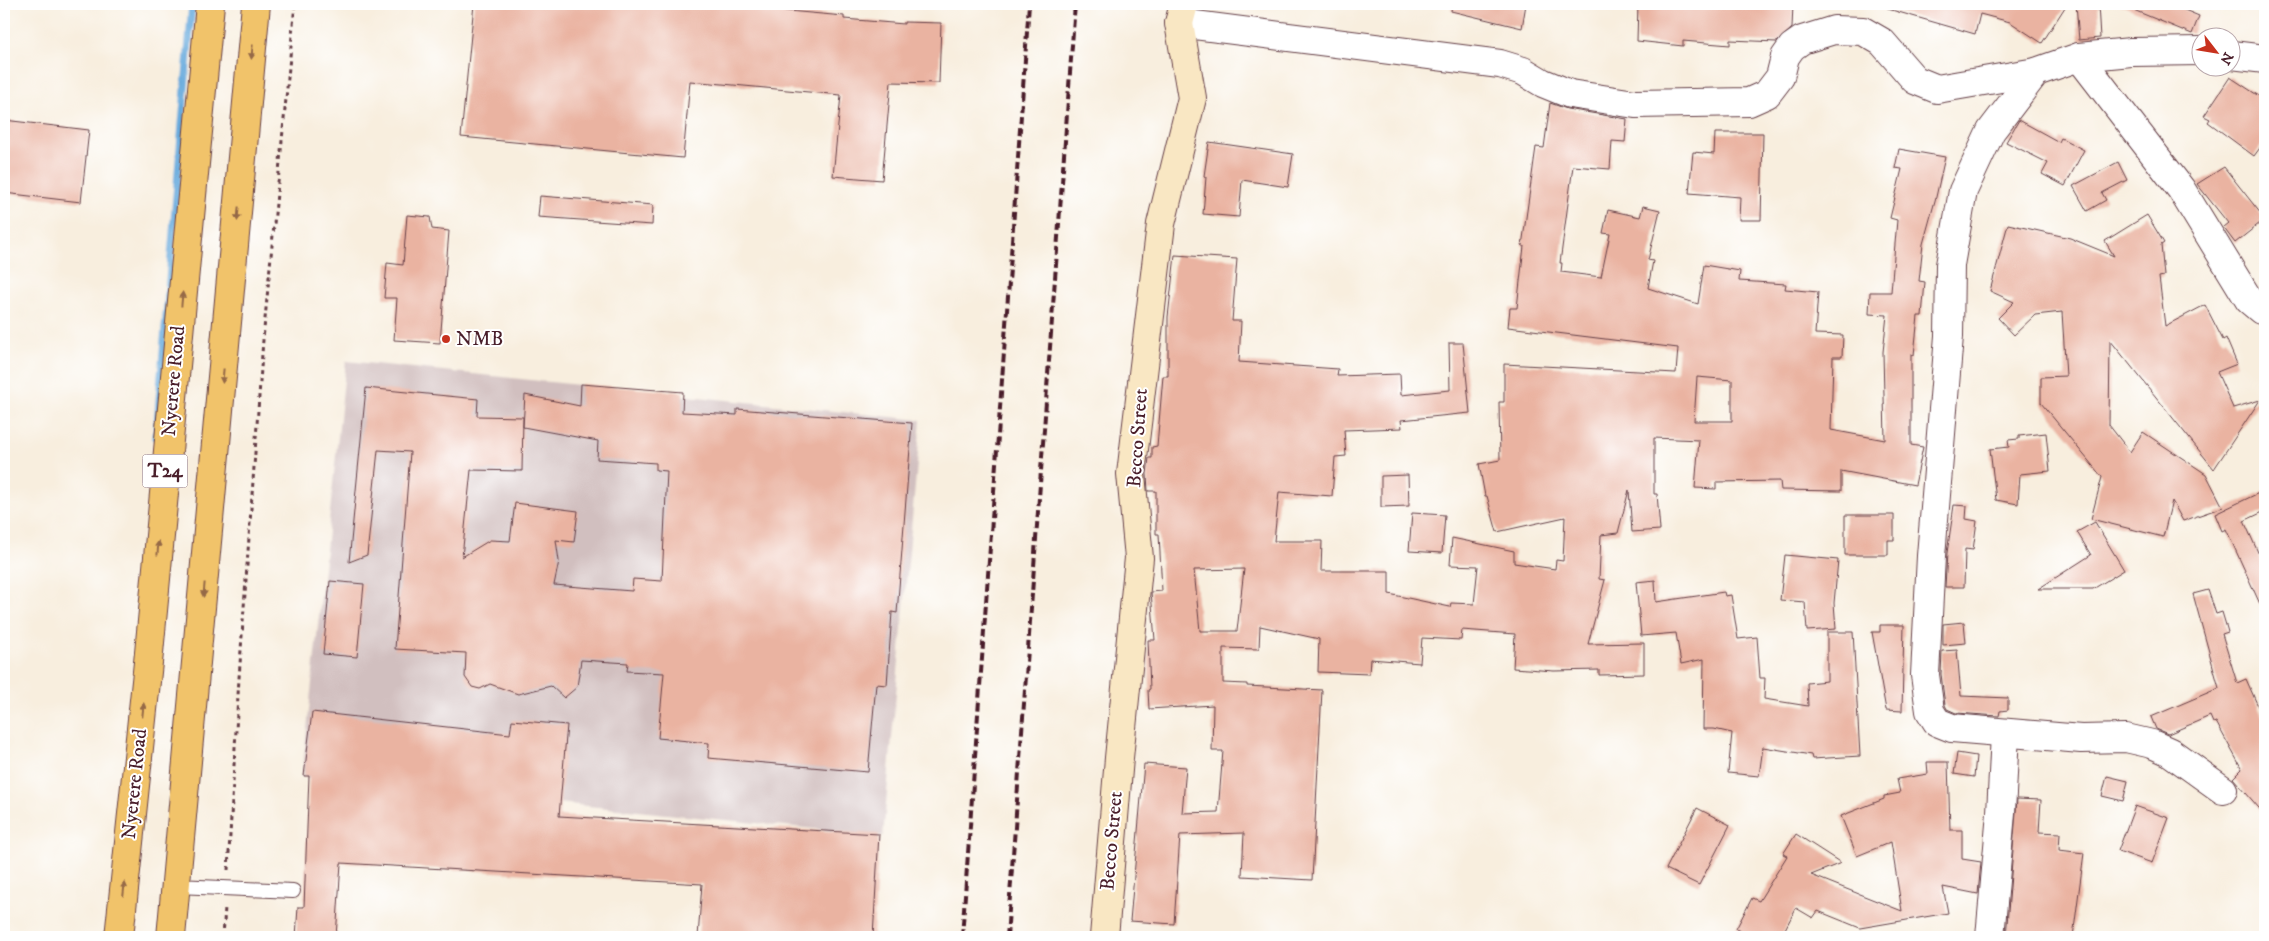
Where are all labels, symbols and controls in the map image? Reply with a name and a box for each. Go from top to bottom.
north arrow [2192,28,2242,78]
one-way arrow [248,45,256,61]
text: N [2215,49,2237,68]
one-way arrow [233,206,241,222]
one-way arrow [178,291,186,307]
street label: Nyerere Road [157,325,191,437]
place label: NMB [456,327,503,352]
marker: NMB [440,333,452,345]
one-way arrow [219,368,227,384]
street label: Becco Street [1122,388,1154,488]
road number: T24 [142,454,188,488]
one-way arrow [154,540,162,556]
one-way arrow [200,582,208,598]
one-way arrow [139,701,147,717]
street label: Nyerere Road [117,728,153,840]
street label: Becco Street [1095,790,1129,892]
one-way arrow [120,880,128,896]

